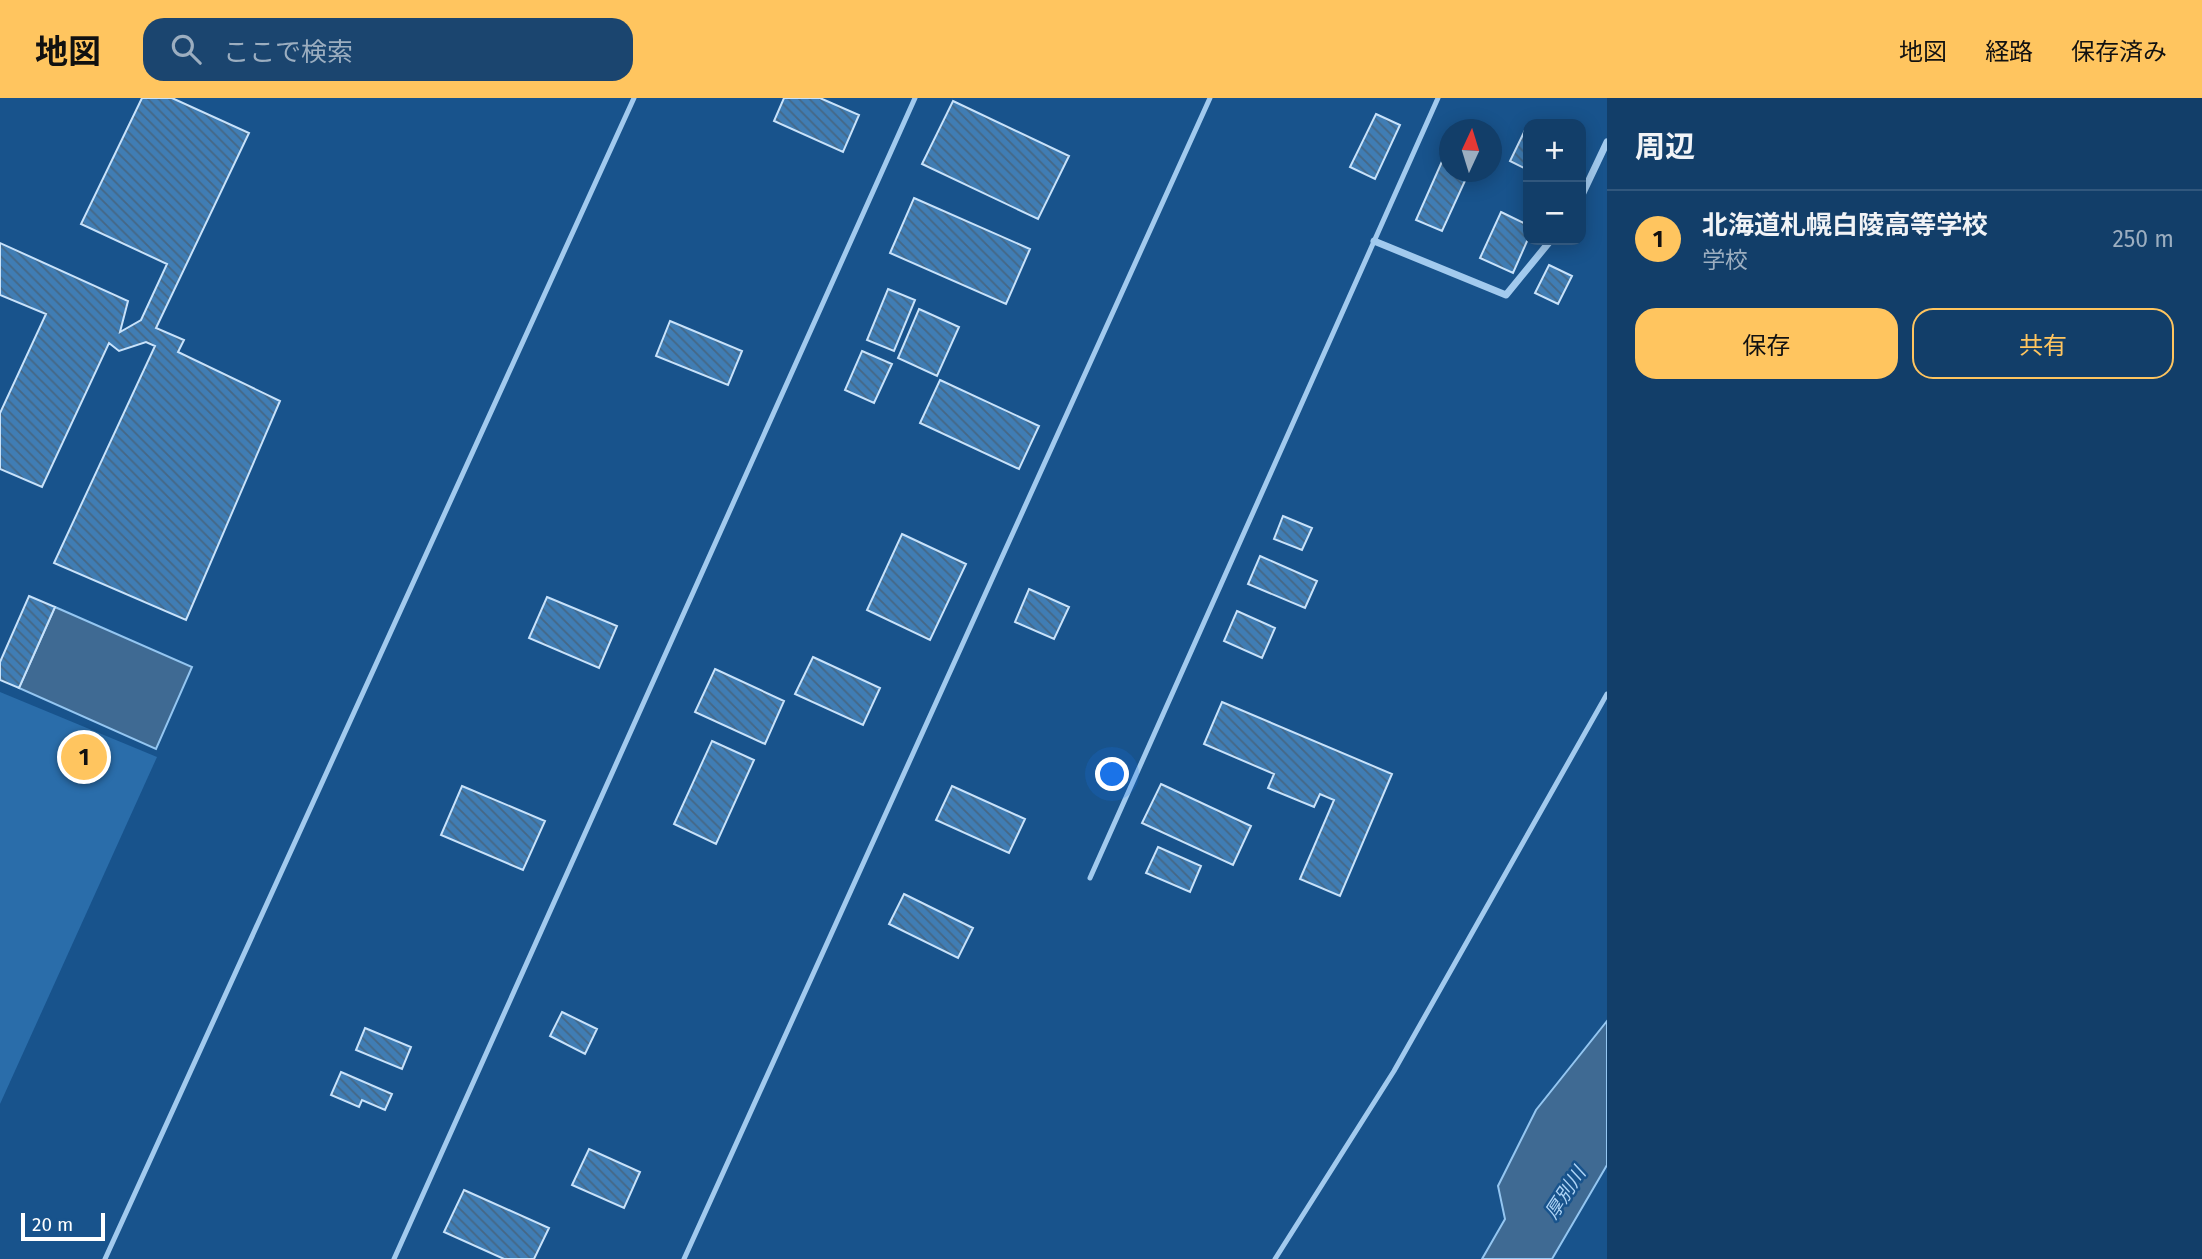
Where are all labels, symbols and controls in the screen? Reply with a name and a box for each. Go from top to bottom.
search box [143,18,633,81]
icon: search [167,30,205,68]
text: 地図 [35,32,101,72]
text: ここで検索 [223,37,353,68]
text: 地図 [1899,38,1947,66]
text: 経路 [1985,38,2033,66]
text: 保存済み [2071,38,2167,66]
north arrow [1439,119,1502,182]
map controls [1523,119,1586,245]
button: + [1523,119,1586,182]
text: 周辺 [1635,129,1695,165]
button: − [1523,182,1586,245]
text: 北海道札幌白陵高等学校 [1702,210,1988,241]
text: 1 [1653,225,1663,253]
text: 250 m [2112,225,2174,253]
text: 学校 [1702,246,1748,274]
button: 保存 [1635,308,1898,379]
button: 共有 [1912,308,2174,379]
pin: 1 [61,731,107,783]
your location [1095,757,1129,791]
water label: 厚別川 [1540,1161,1591,1223]
scale bar [21,1210,105,1242]
text: 20 m [32,1213,73,1236]

